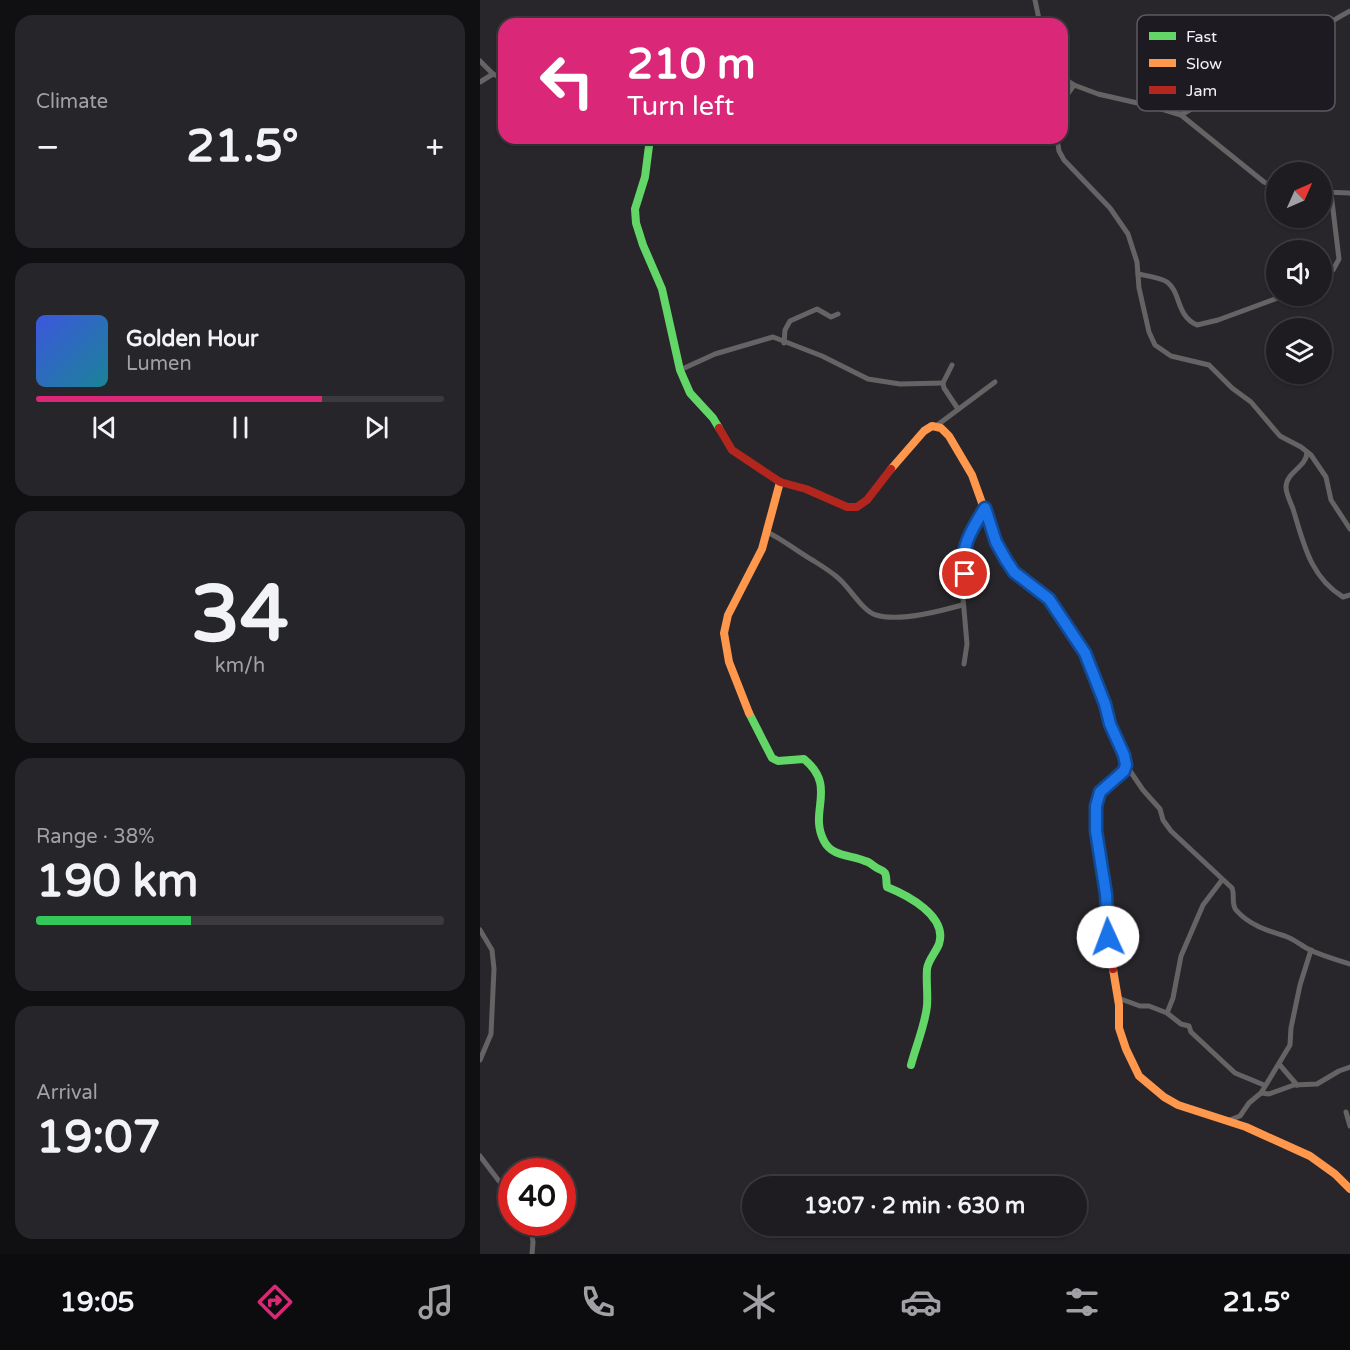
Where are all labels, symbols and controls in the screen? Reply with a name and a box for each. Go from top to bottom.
legend [1137,15,1335,111]
text: Fast [1186,27,1217,47]
text: 210 m [627,39,756,90]
icon: left [528,42,606,120]
text: Slow [1186,54,1222,74]
text: Jam [1186,81,1217,101]
text: Climate [36,90,108,114]
text: Turn left [627,90,734,123]
text: 21.5° [186,120,299,174]
text: − [36,128,60,167]
text: + [425,128,444,167]
north arrow [1266,162,1332,228]
map controls [1266,162,1332,384]
button: sound [1266,240,1332,306]
button: layers [1266,318,1332,384]
text: Golden Hour [126,326,258,352]
text: Lumen [126,352,192,376]
icon: previous [88,411,121,444]
icon: pause [224,411,257,444]
icon: next [360,411,393,444]
pin [939,548,990,599]
icon: arrive [948,557,981,590]
text: 34 [191,568,289,662]
text: km/h [215,654,265,678]
text: Range · 38% [36,825,155,849]
text: 190 km [36,855,198,909]
position arrow [1076,905,1140,969]
text: Arrival [36,1081,98,1105]
text: 19:07 [36,1111,161,1165]
speed limit sign: 40 [498,1158,576,1236]
text: 19:07 · 2 min · 630 m [804,1193,1025,1219]
icon: directions [254,1281,296,1323]
icon: music [415,1281,457,1323]
icon: phone [577,1281,619,1323]
icon: climate [738,1281,780,1323]
icon: car [900,1281,942,1323]
icon: filters [1061,1281,1103,1323]
text: 19:05 [60,1286,135,1319]
text: 21.5° [1223,1286,1290,1319]

